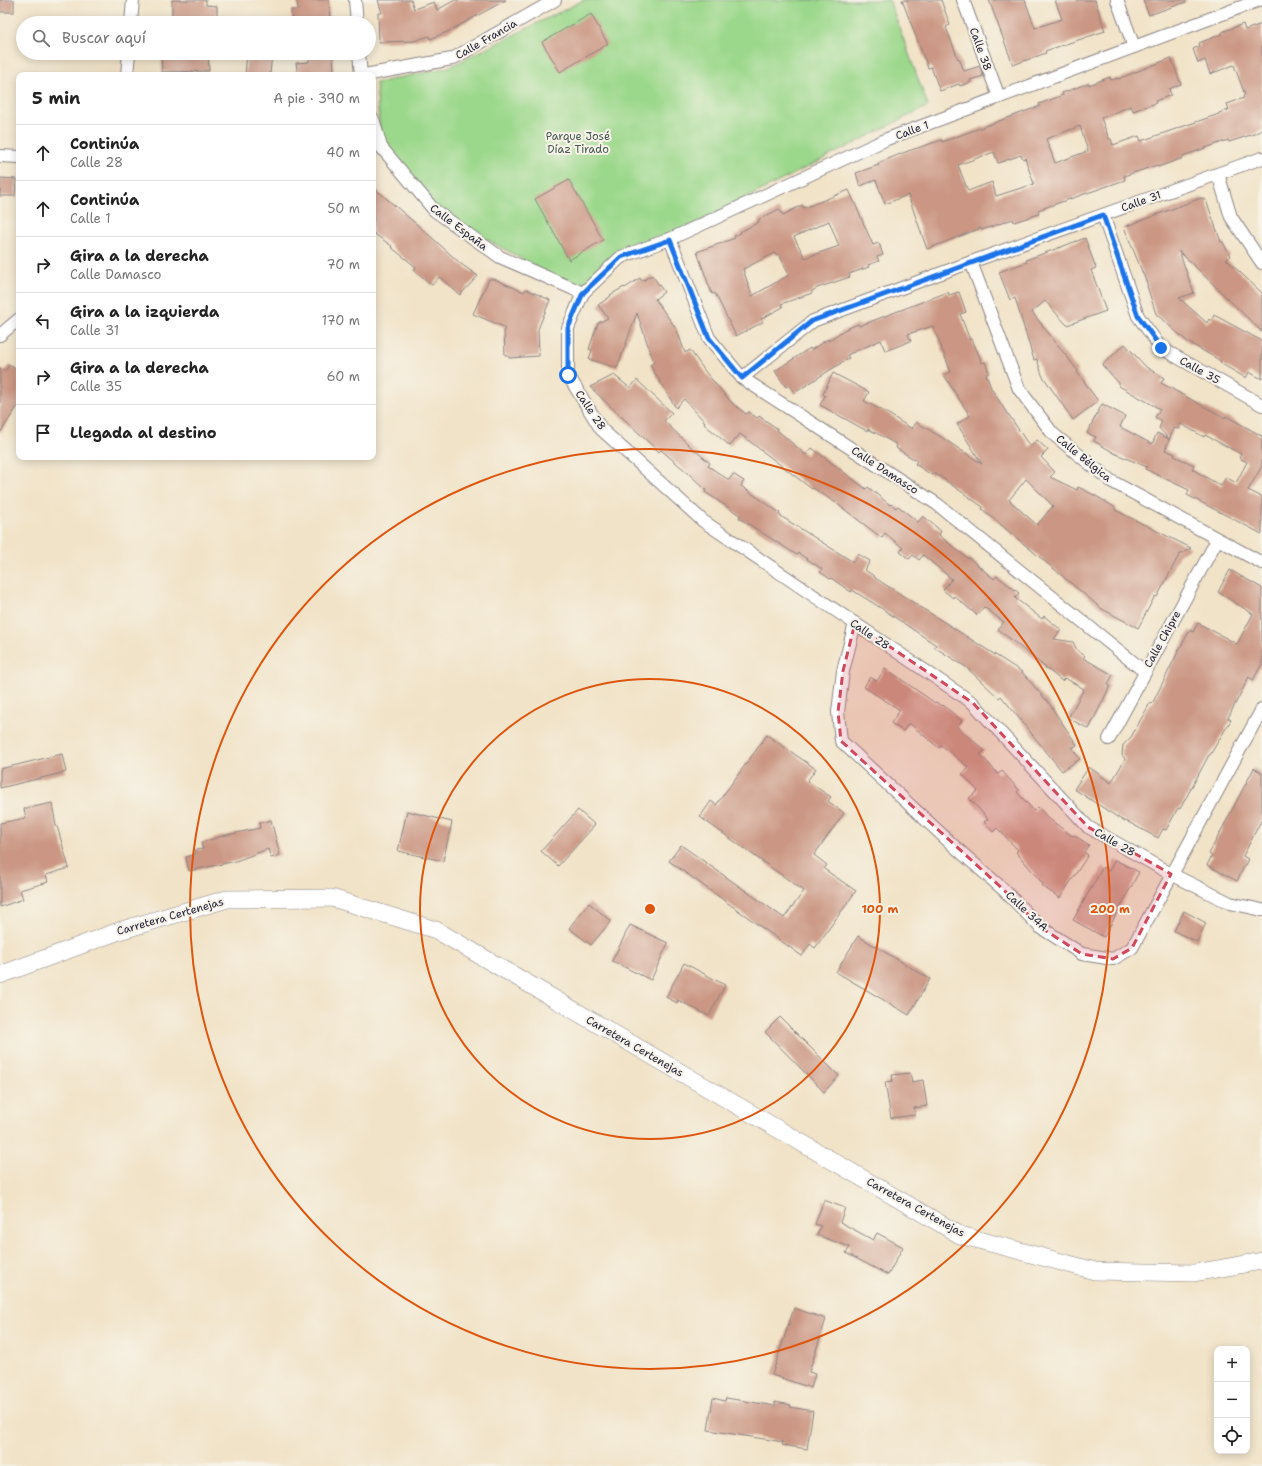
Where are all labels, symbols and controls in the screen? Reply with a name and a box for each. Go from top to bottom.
search box [16,16,376,60]
street label: Calle Francia [453,16,520,63]
street label: Calle 38 [966,25,995,73]
icon: search [30,27,52,49]
text: Buscar aquí [62,28,146,48]
text: 5 min [32,87,80,109]
text: A pie · 390 m [274,90,360,107]
street label: Calle 1 [893,118,931,143]
park label: Parque José Díaz Tirado [546,129,610,157]
text: Continúa [70,134,139,154]
icon: ahead [32,142,54,164]
text: 40 m [326,144,360,161]
text: Calle 28 [70,154,123,171]
street label: Calle 31 [1119,187,1163,216]
text: Continúa [70,190,139,210]
icon: ahead [32,198,54,220]
text: 50 m [327,200,360,217]
street label: Calle España [427,201,491,254]
text: Calle 1 [70,210,111,227]
text: Gira a la derecha [70,246,209,266]
icon: right [32,254,54,276]
text: 70 m [326,256,360,273]
text: Calle Damasco [70,266,161,283]
text: Gira a la izquierda [70,302,219,322]
icon: left [32,310,54,332]
text: 170 m [322,312,360,329]
text: Calle 31 [70,322,119,339]
route end [1152,339,1170,357]
street label: Calle 35 [1177,353,1223,388]
text: Gira a la derecha [70,358,209,378]
icon: right [32,366,54,388]
route start [559,366,577,384]
text: 60 m [327,368,360,385]
text: Calle 35 [70,378,122,395]
street label: Calle 28 [572,387,609,433]
icon: arrive [32,422,54,444]
text: Llegada al destino [70,423,217,443]
street label: Calle Bélgica [1053,431,1115,485]
street label: Calle Damasco [848,443,921,498]
street label: Calle Chipre [1141,608,1184,670]
street label: Calle 28 [847,616,893,653]
street label: Calle 28 [1092,825,1138,860]
street label: Calle 34A [1002,888,1051,935]
street label: Carretera Certenejas [115,894,225,939]
text: 100 m [862,901,899,917]
text: 200 m [1090,901,1130,917]
centre of rings [643,902,657,916]
street label: Carretera Certenejas [583,1012,686,1081]
street label: Carretera Certenejas [864,1174,968,1241]
map controls [1214,1346,1250,1454]
button: + [1214,1346,1250,1382]
button: − [1214,1382,1250,1418]
button: locate [1214,1418,1250,1454]

